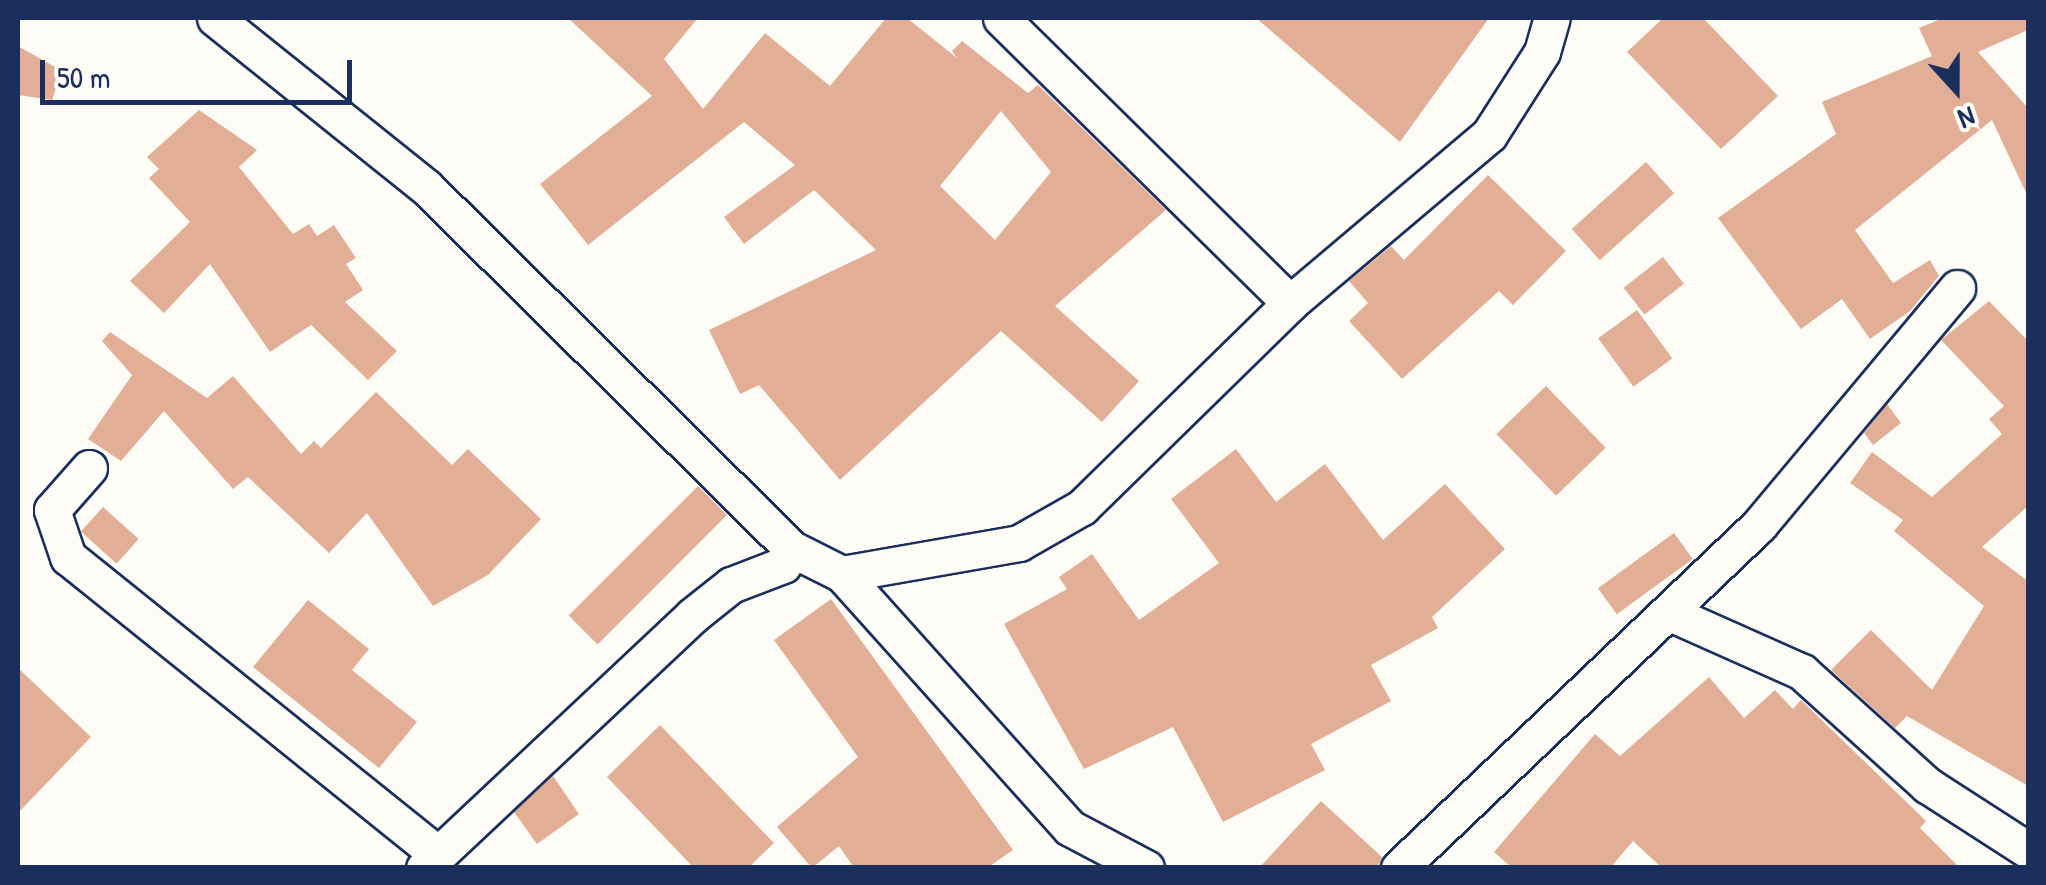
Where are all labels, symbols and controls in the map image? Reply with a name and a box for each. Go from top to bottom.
scale bar [45,40,358,102]
north arrow [1906,40,2006,140]
text: 50 m [57,57,110,97]
text: N [1953,98,1981,138]

